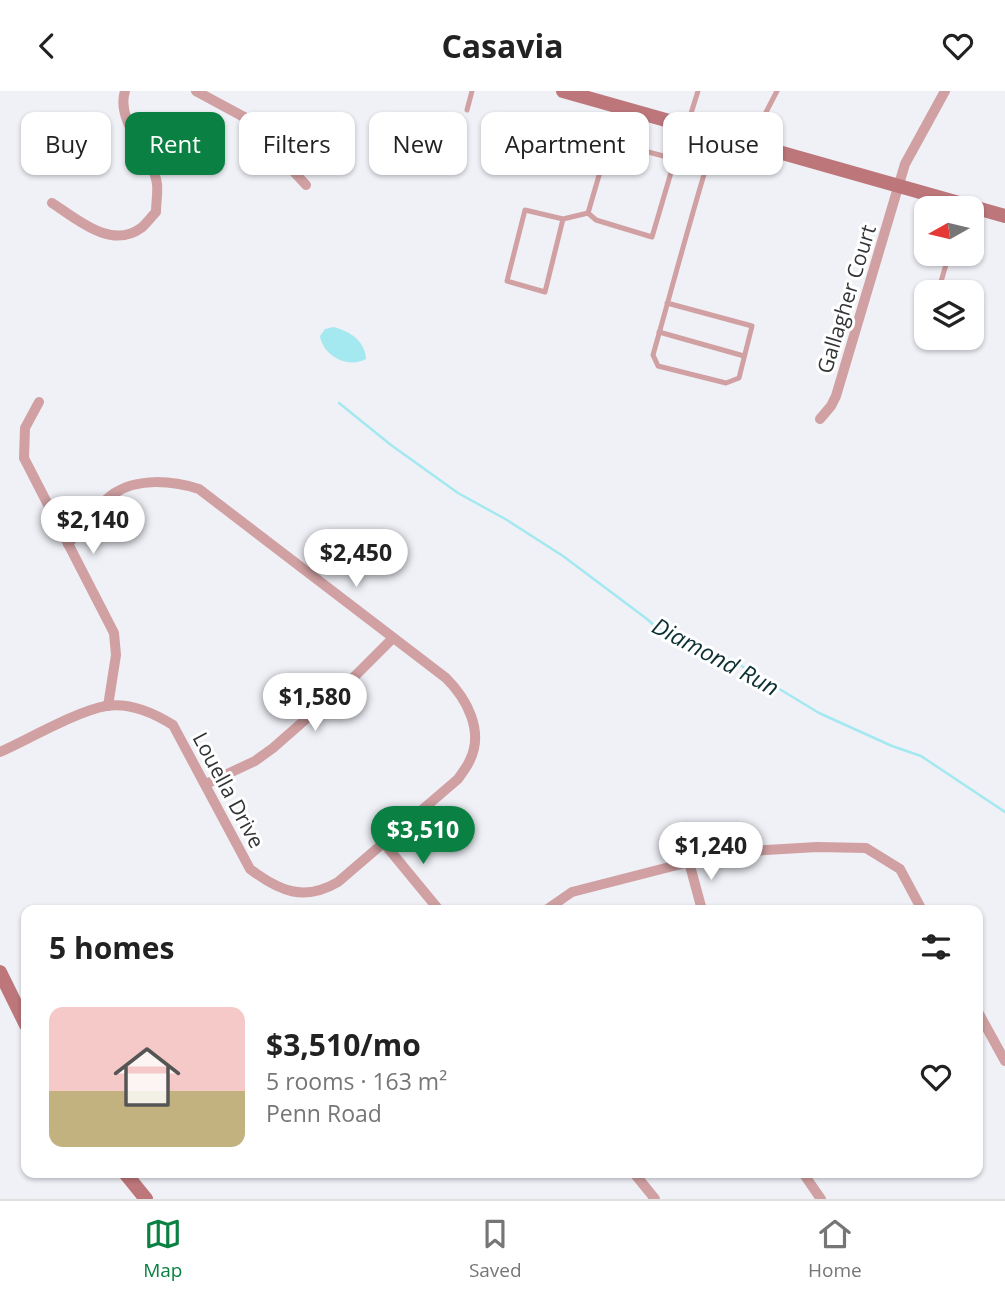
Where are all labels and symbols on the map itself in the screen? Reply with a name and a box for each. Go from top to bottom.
north arrow [914,196,984,266]
street label: Gallagher Court [810,221,882,377]
pin: $2,140 [36,497,150,556]
pin: $2,450 [299,529,413,589]
water label: Diamond Run [647,609,785,703]
pin: $1,580 [258,673,372,733]
street label: Louella Drive [187,727,271,853]
pin: $3,510 [366,807,480,866]
pin: $1,240 [654,823,768,882]

